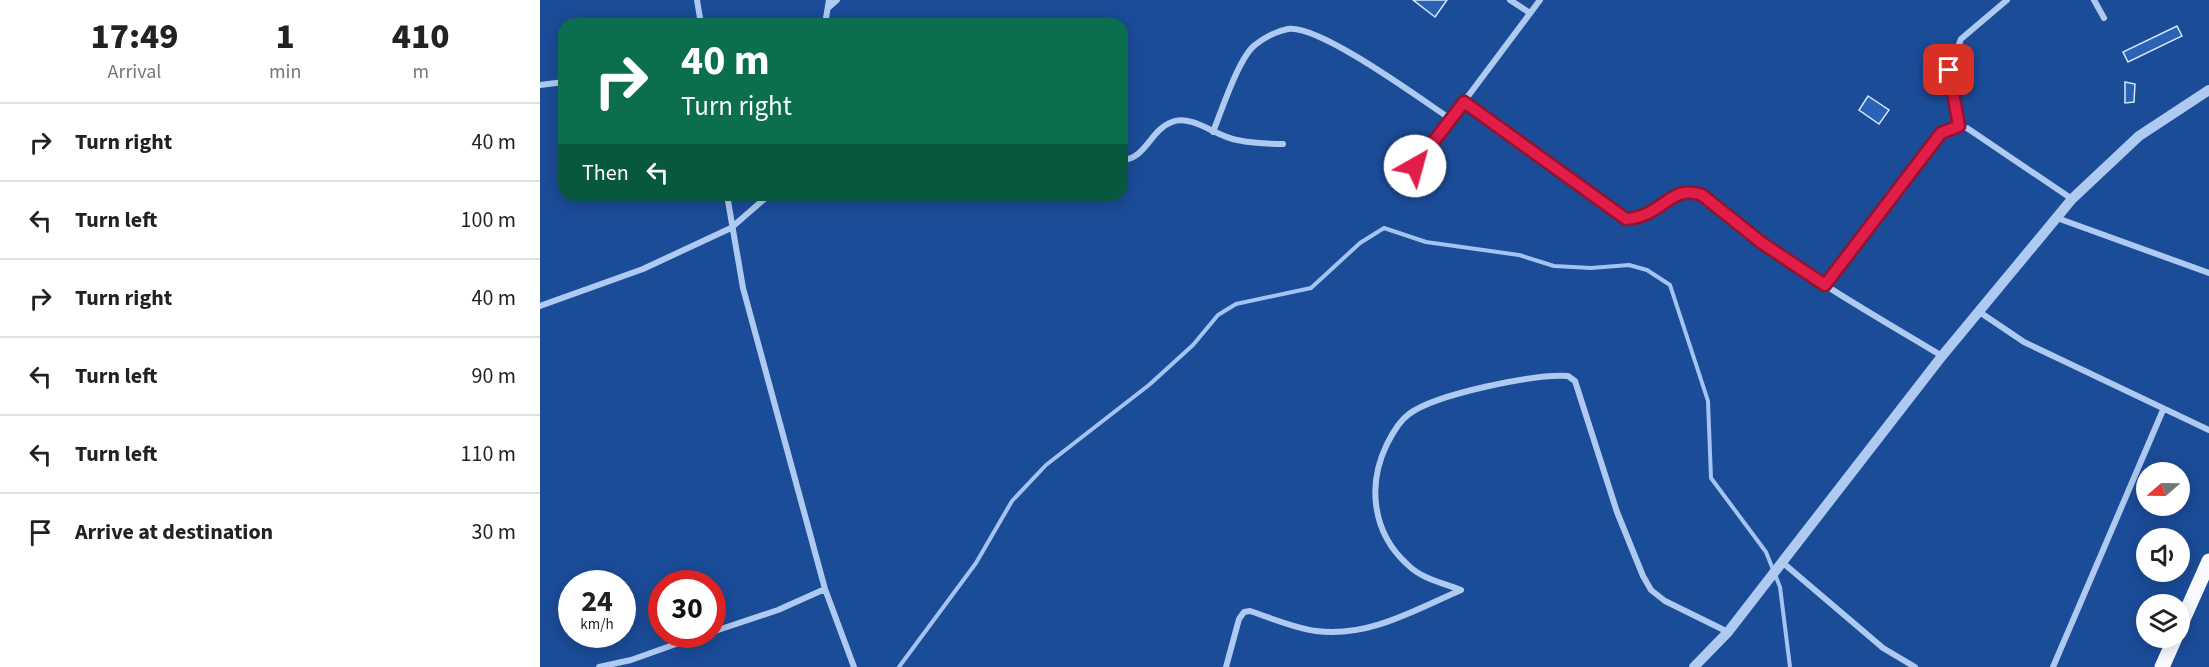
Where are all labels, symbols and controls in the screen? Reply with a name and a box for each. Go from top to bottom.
text: 17:49 [90,11,179,62]
text: 1 [276,11,295,62]
text: 410 [392,11,450,62]
text: 40 m [681,31,770,91]
icon: right [582,42,660,120]
pin [1923,44,1974,95]
icon: arrive [1932,53,1965,86]
text: Arrival [108,58,161,86]
text: min [269,58,301,86]
text: m [412,58,429,86]
text: Turn right [681,87,792,126]
icon: right [24,126,57,159]
text: Turn right [75,126,172,158]
text: 40 m [471,126,516,158]
position arrow [1383,134,1447,198]
icon: left [641,156,674,189]
text: Then [582,157,629,189]
icon: left [24,204,57,237]
text: Turn left [75,204,157,236]
text: 100 m [461,204,516,236]
icon: right [24,282,57,315]
text: Turn right [75,282,172,314]
text: 40 m [471,282,516,314]
icon: left [24,360,57,393]
text: Turn left [75,360,157,392]
text: 90 m [471,360,516,392]
icon: left [24,438,57,471]
text: Turn left [75,438,157,470]
text: 110 m [461,438,516,470]
north arrow [2136,462,2190,516]
map controls [2136,462,2190,648]
icon: arrive [24,516,57,549]
text: Arrive at destination [75,516,273,548]
text: 30 m [471,516,516,548]
button: sound [2136,528,2190,582]
speed limit sign: 30 [648,570,726,648]
text: 24 [581,580,613,623]
button: layers [2136,594,2190,648]
text: km/h [580,614,614,635]

